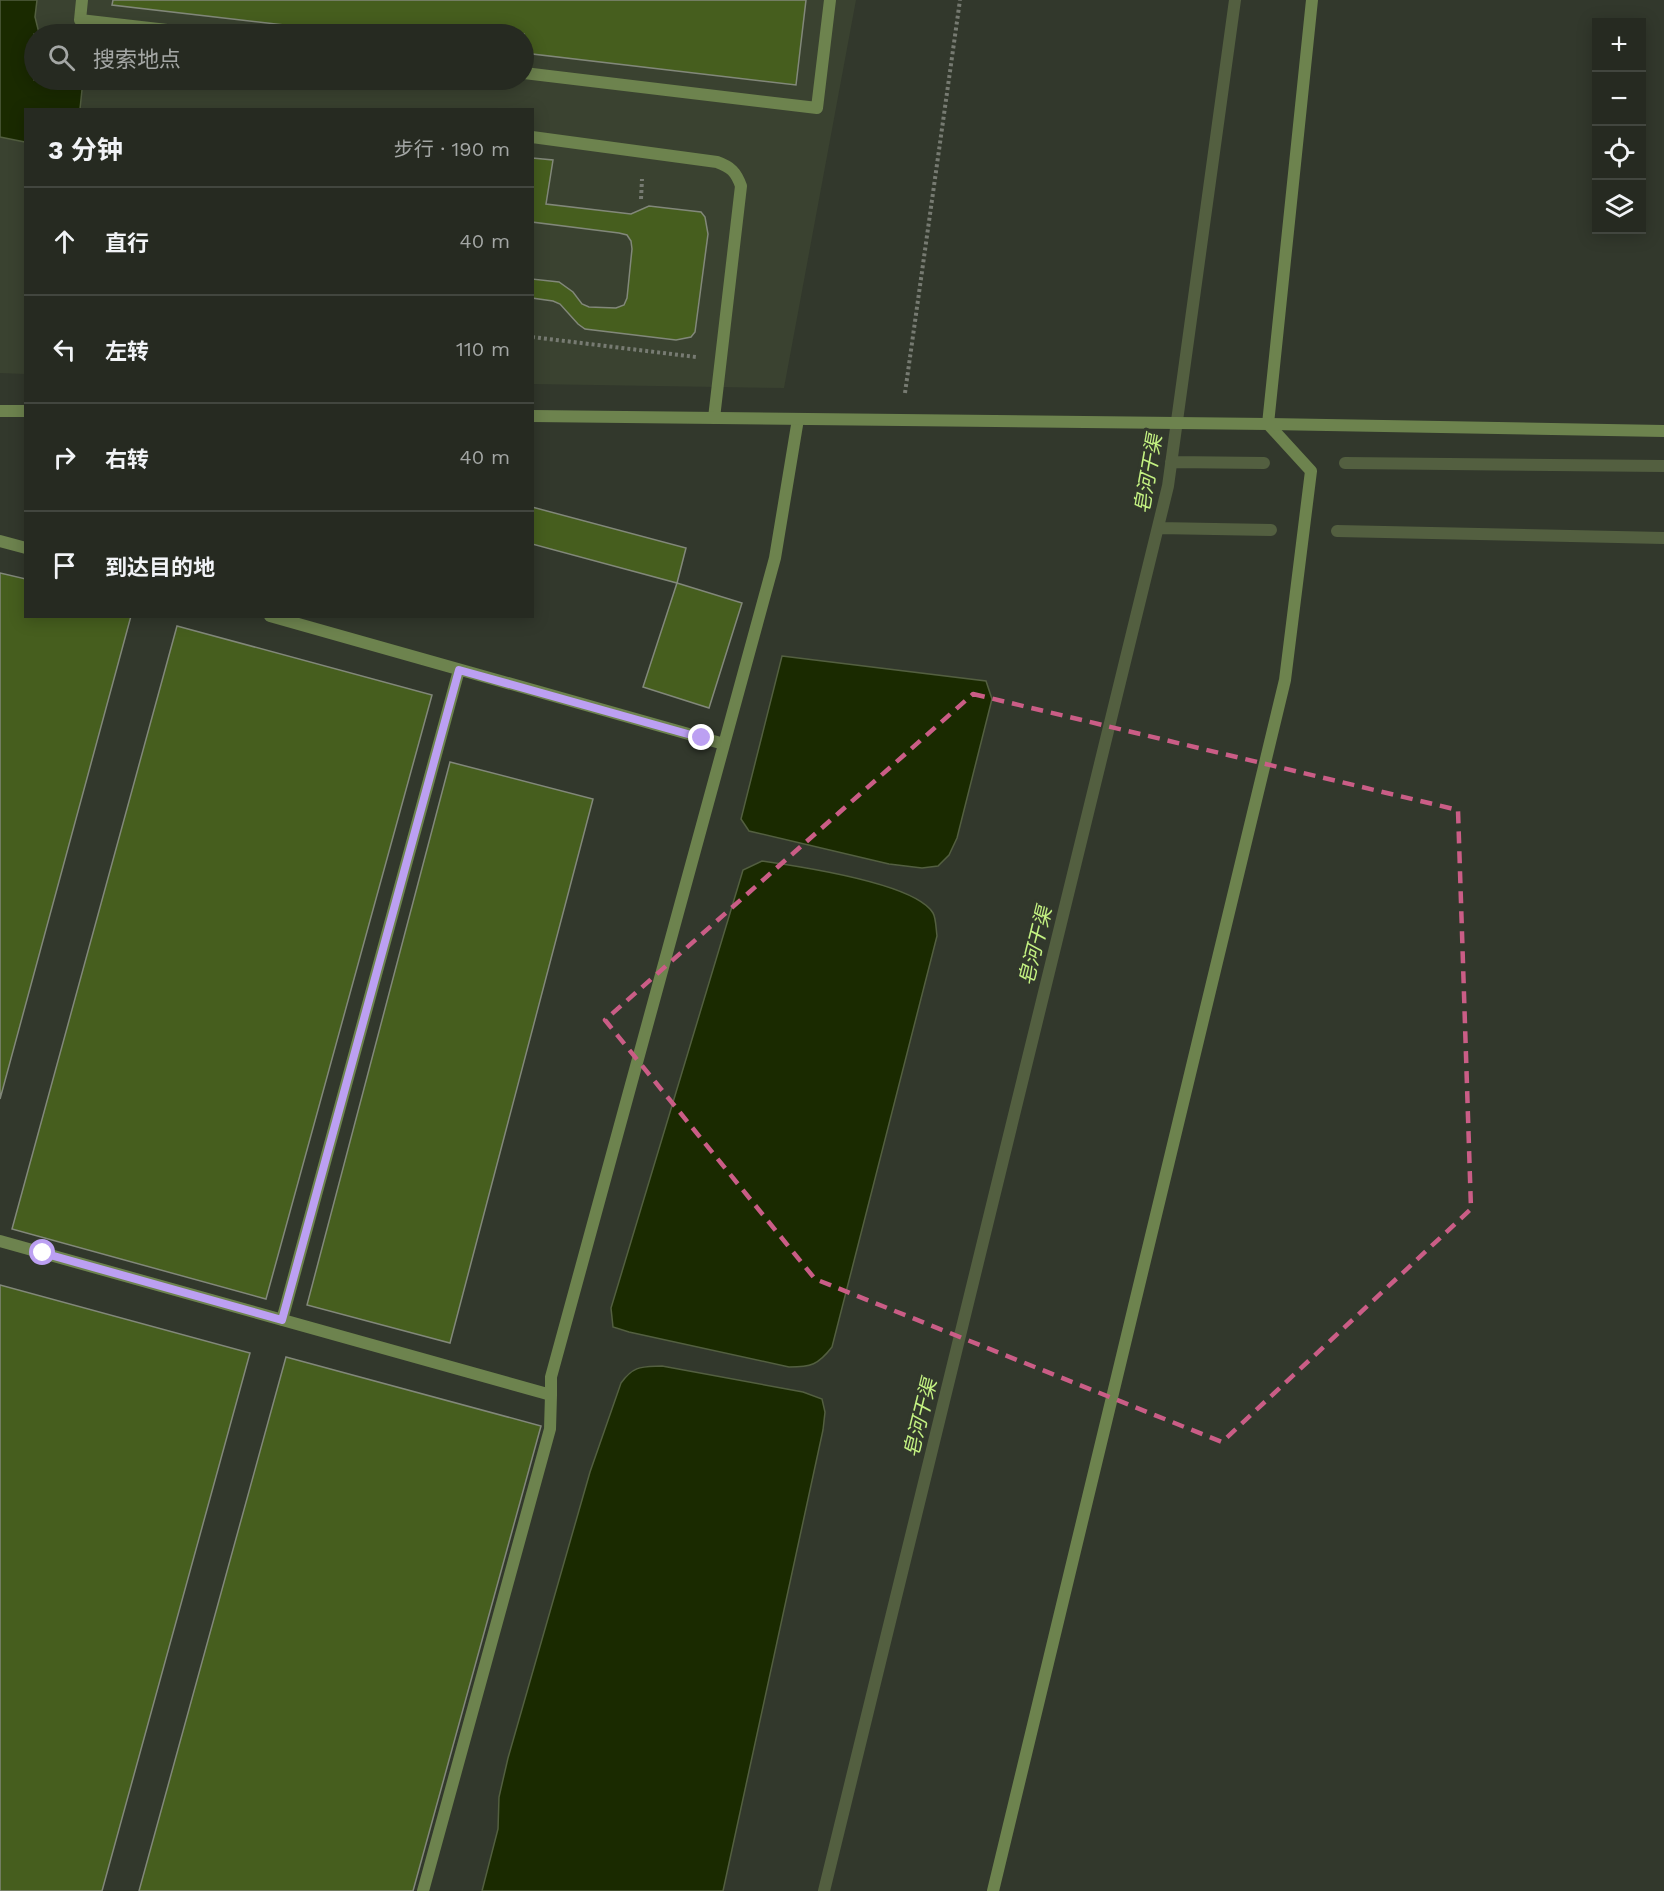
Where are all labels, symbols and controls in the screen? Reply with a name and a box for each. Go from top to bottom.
map controls [1592,18,1646,234]
button: + [1592,18,1646,72]
search box [24,24,534,90]
icon: search [45,41,78,74]
text: 搜索地点 [93,47,181,72]
button: − [1592,72,1646,126]
button: locate [1592,126,1646,180]
text: 3 分钟 [48,135,123,165]
text: 步行 · 190 m [394,137,510,161]
button: layers [1592,180,1646,234]
icon: ahead [48,225,81,258]
text: 40 m [459,229,510,253]
text: 直行 [105,231,149,256]
icon: left [48,333,81,366]
text: 110 m [456,337,510,361]
text: 左转 [105,339,149,364]
water label: 皂河干渠 [1129,430,1167,515]
icon: right [48,441,81,474]
text: 40 m [459,445,510,469]
text: 右转 [105,447,149,472]
icon: arrive [48,549,81,582]
text: 到达目的地 [105,555,215,580]
route end [688,724,714,750]
water label: 皂河干渠 [1014,901,1057,988]
route start [29,1239,55,1265]
water label: 皂河干渠 [899,1373,942,1460]

